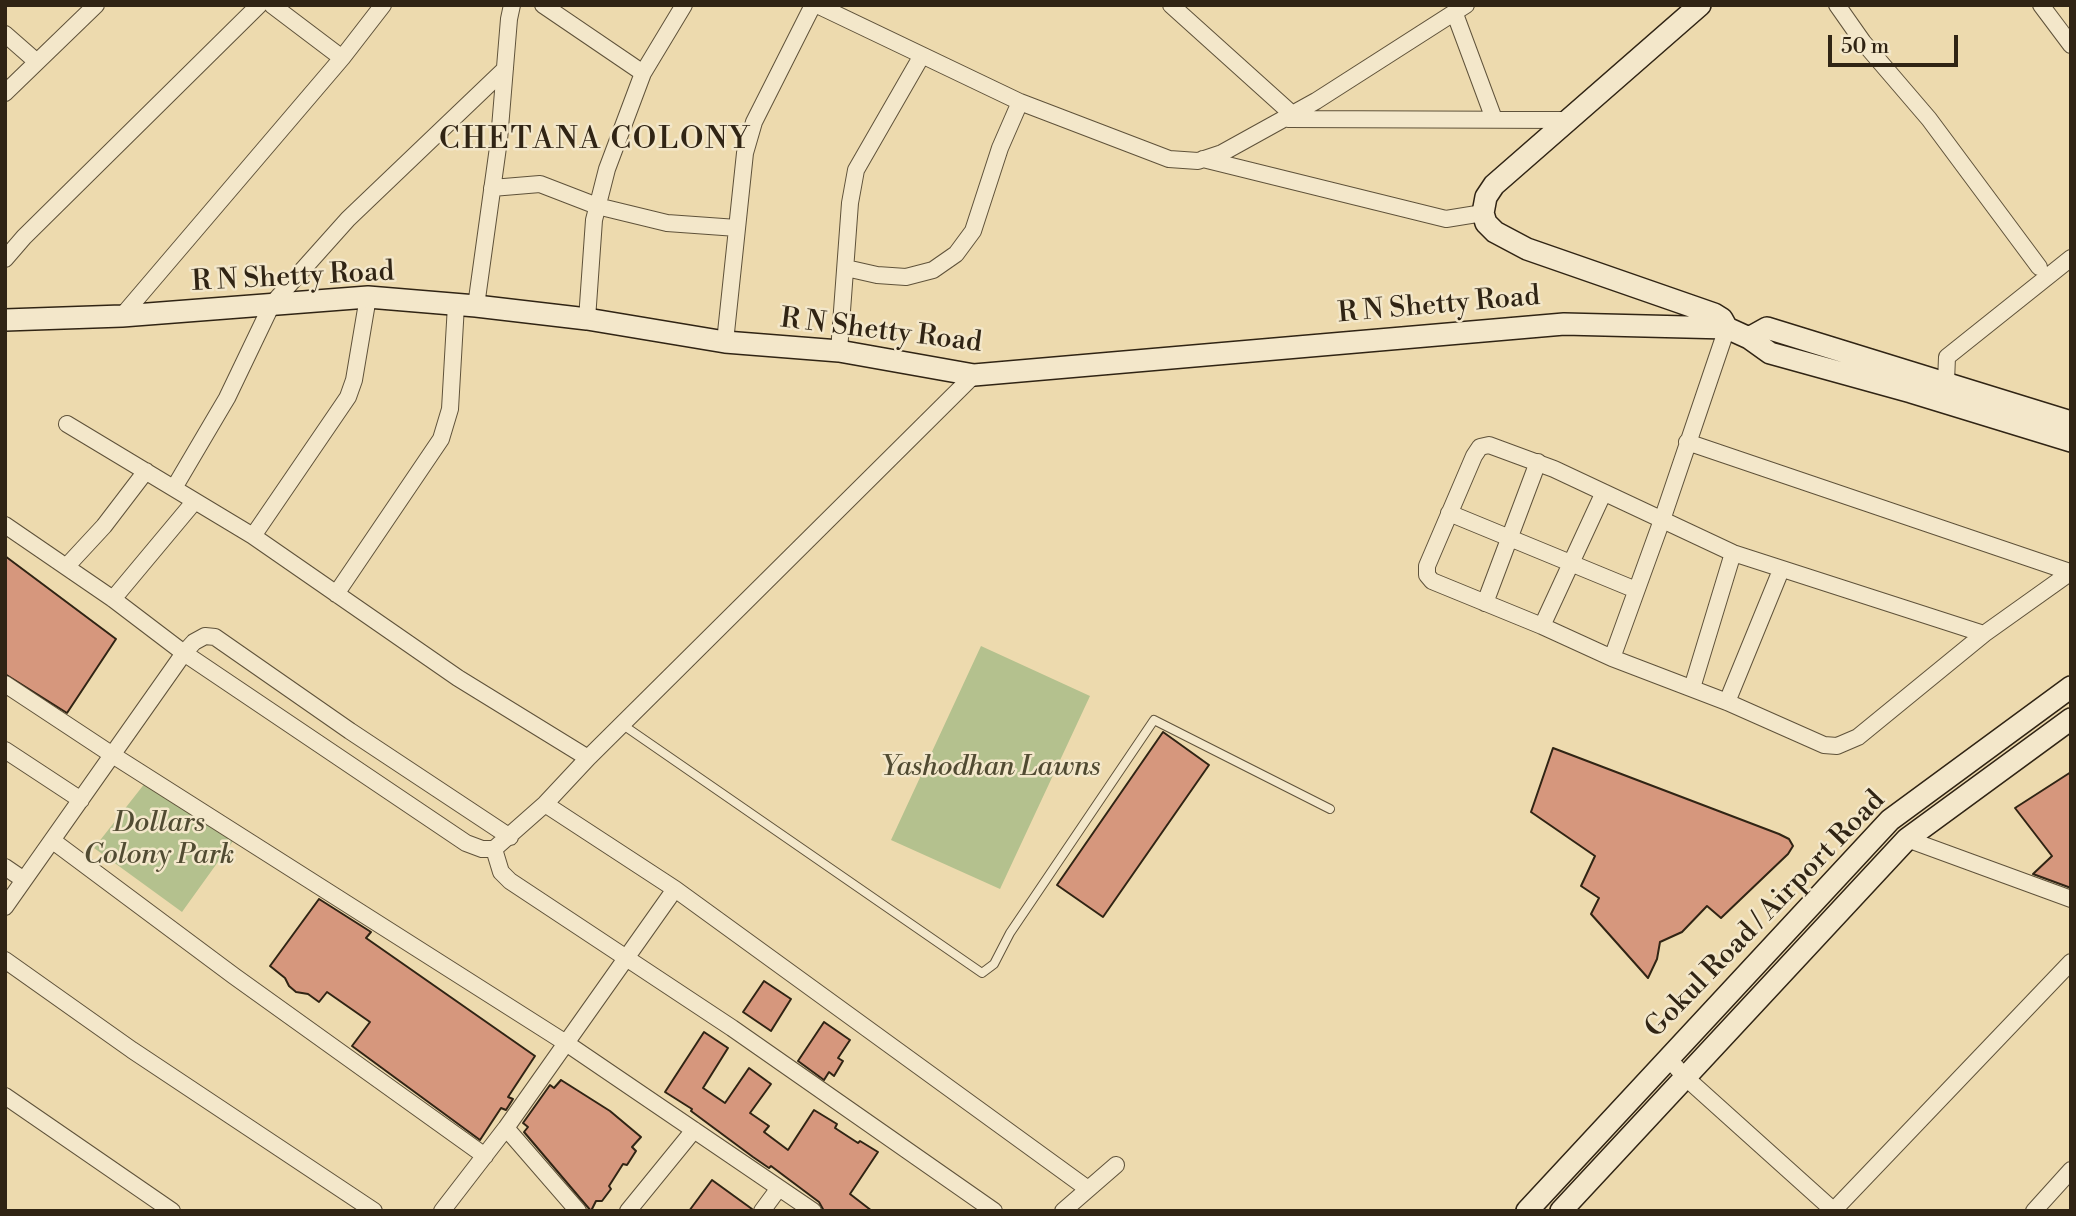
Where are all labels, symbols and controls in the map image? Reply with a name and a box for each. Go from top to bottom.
scale bar [1831,21,1960,65]
text: 50 m [1841,34,1889,60]
district label: CHETANA COLONY [441,123,749,159]
street label: R N Shetty Road [191,256,395,300]
street label: R N Shetty Road [1337,280,1541,332]
street label: R N Shetty Road [778,303,984,361]
park label: Yashodhan Lawns [882,751,1100,785]
street label: Gokul Road / Airport Road [1639,785,1893,1045]
park label: Dollars Colony Park [84,807,234,873]

